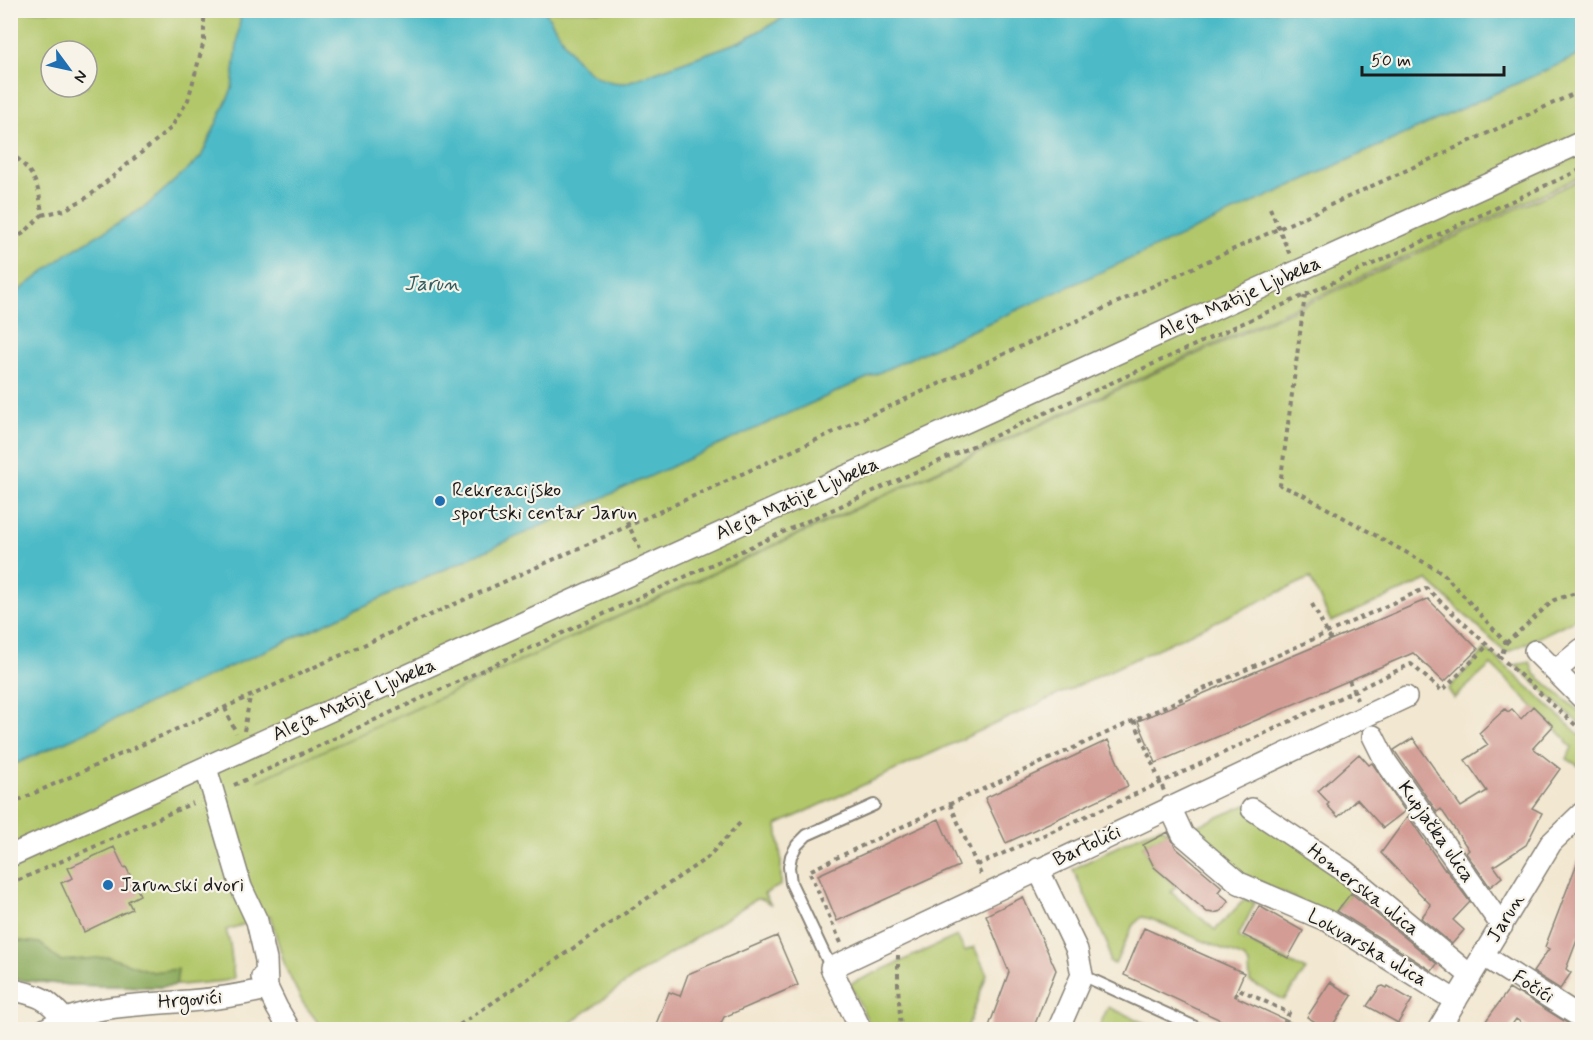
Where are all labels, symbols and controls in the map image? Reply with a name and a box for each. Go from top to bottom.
north arrow [39,39,99,99]
scale bar [1362,39,1504,77]
text: 50 m [1371,49,1411,73]
text: N [69,66,92,87]
street label: Aleja Matije Ljubeka [1153,250,1325,346]
water label: Jarun [404,270,460,298]
street label: Aleja Matije Ljubeka [711,451,883,547]
place label: Rekreacijsko sportski centar Jarun [452,477,637,527]
marker: Rekreacijsko sportski centar Jarun [433,494,447,508]
street label: Aleja Matije Ljubeka [268,652,440,748]
street label: Kupjačka ulica [1391,776,1481,888]
street label: Bartolići [1049,819,1125,873]
street label: Homerska ulica [1301,838,1425,942]
place label: Jarunski dvori [120,872,244,899]
marker: Jarunski dvori [101,878,115,892]
street label: Jarun [1481,888,1531,948]
street label: Lokvarska ulica [1302,903,1432,993]
street label: Fočići [1507,964,1559,1010]
street label: Hrgovići [157,984,223,1017]

